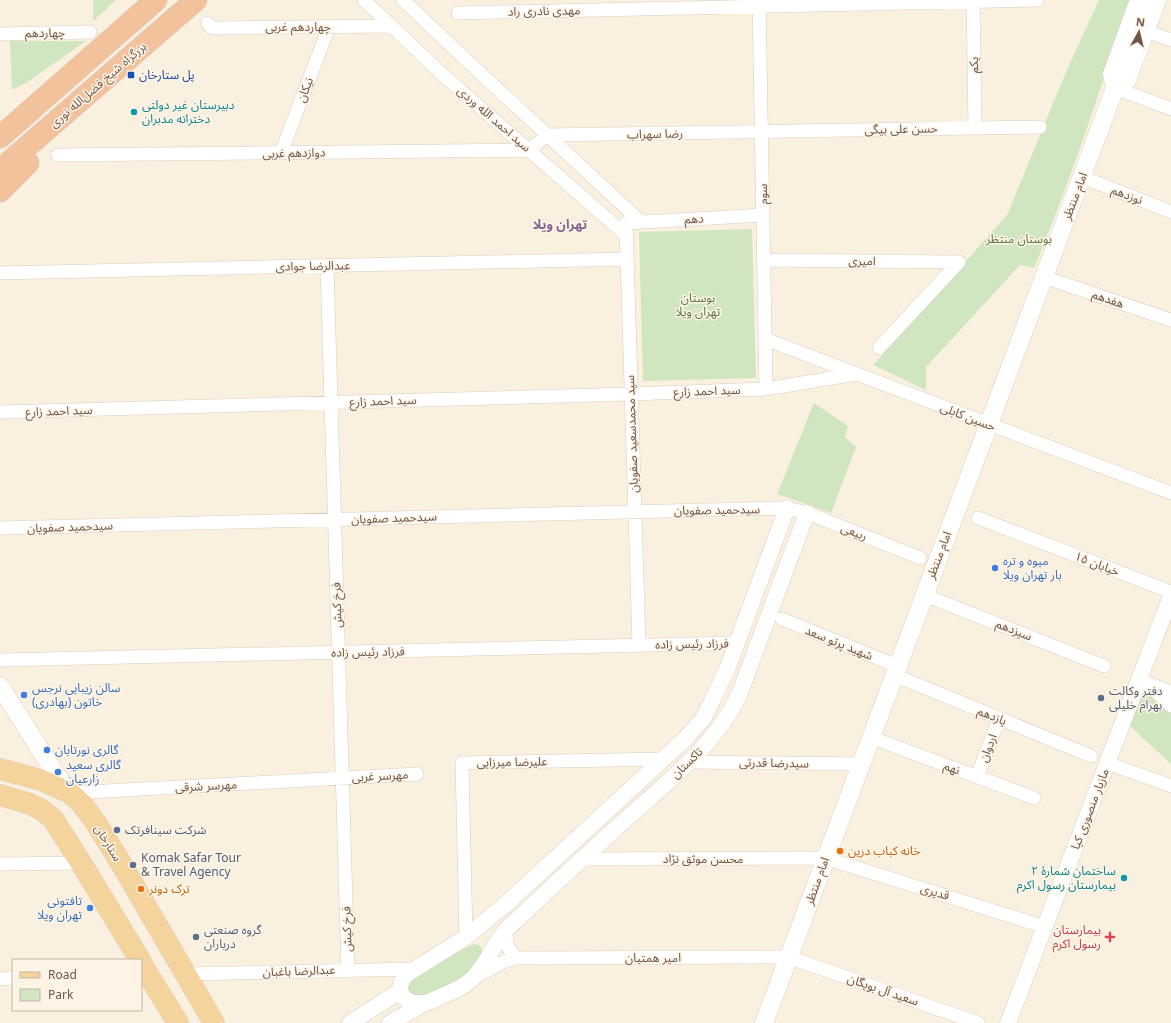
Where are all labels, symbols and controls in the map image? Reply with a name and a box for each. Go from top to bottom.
street label: مهدی نادری راد [507,1,581,20]
north arrow [1119,12,1159,52]
text: N [1135,14,1146,30]
street label: چهاردهم غربی [265,18,331,36]
street label: چهاردهم [25,24,65,42]
street label: بزرگراه شیخ فضل‌الله نوری [46,38,150,132]
street label: یکم [965,57,983,73]
place label: پل ستارخان [139,66,195,83]
marker: پل ستارخان [126,70,136,80]
street label: نیکان [292,75,317,105]
street label: سید احمد الله وردی [454,82,535,155]
place label: دبیرستان غیر دولتی دخترانه مدبران [142,96,235,127]
marker: دبیرستان غیر دولتی دخترانه مدبران [129,107,139,117]
street label: حسن علی بیگی [864,119,938,138]
street label: رضا سهراب [627,125,683,142]
street label: دوازدهم غربی [262,143,326,163]
street label: امام منتظر [1057,169,1092,223]
street label: نوزدهم [1109,181,1145,209]
street label: سوم [754,183,772,205]
street label: دهم [684,209,704,228]
district label: تهران ویلا [533,215,587,233]
park label: بوستان منتظر [985,230,1052,247]
street label: امیری [848,252,876,269]
street label: عبدالرضا جوادی [275,256,351,275]
street label: هفدهم [1090,285,1127,313]
park label: بوستان تهران ویلا [676,289,721,320]
street label: سید محمدسعید صفویان [621,375,642,493]
street label: سید احمد زارع [673,381,741,401]
street label: سید احمد زارع [349,391,417,411]
street label: حسین کابلی [938,398,998,435]
street label: سید احمد زارع [25,401,93,421]
street label: سیدحمید صفویان [674,500,760,519]
street label: سیدحمید صفویان [351,508,437,527]
street label: سیدحمید صفویان [27,517,113,536]
street label: ربیعی [839,519,870,544]
street label: امام منتظر [921,528,956,582]
street label: خیابان ۱۵ [1072,547,1122,580]
place label: میوه و تره بار تهران ویلا [1003,552,1062,583]
marker: میوه و تره بار تهران ویلا [990,563,1000,573]
street label: فرخ کیش [327,582,347,628]
street label: سیزدهم [993,615,1035,645]
street label: شهید پرتو سعد [803,621,876,664]
street label: فرزاد رئیس زاده [655,634,729,653]
street label: فرزاد رئیس زاده [331,642,405,661]
place label: سالن زیبایی نرجس خاتون (بهادری) [32,679,120,710]
place label: دفتر وکالت بهرام خلیلی [1109,682,1163,714]
marker: سالن زیبایی نرجس خاتون (بهادری) [19,690,29,700]
marker: دفتر وکالت بهرام خلیلی [1096,693,1106,703]
street label: یازدهم [974,702,1010,730]
street label: اردوان [974,731,1001,764]
place label: گالری نورتابان [55,741,120,758]
street label: تاکستان [667,743,707,782]
marker: گالری نورتابان [42,745,52,755]
street label: علیرضا میرزایی [476,752,548,771]
street label: سیدرضا قدرتی [739,753,809,772]
place label: گالری سعید زارعیان [66,756,122,787]
street label: نهم [941,757,963,779]
street label: مهرسر غربی [351,766,409,785]
street label: مازیار منصوری کیا [1066,766,1113,852]
marker: گالری سعید زارعیان [53,767,63,777]
street label: مهرسر شرقی [175,775,237,796]
street label: ستارخان [91,821,126,864]
place label: شرکت سینافرتک [125,821,206,838]
marker: شرکت سینافرتک [112,825,122,835]
place label: خانه کباب درین [848,842,920,859]
marker: خانه کباب درین [835,846,845,856]
place label: Komak Safar Tour & Travel Agency [141,849,241,880]
street label: محسن موثق نژاد [663,850,743,867]
street label: امام منتظر [800,854,834,908]
marker: Komak Safar Tour & Travel Agency [128,860,138,870]
place label: ساختمان شمارهٔ ۲ بیمارستان رسول اکرم [1017,862,1116,894]
marker: ساختمان شمارهٔ ۲ بیمارستان رسول اکرم [1119,873,1129,883]
street label: قدیری [919,879,952,904]
place label: ترک دونر [148,880,190,897]
marker: ترک دونر [136,884,146,894]
place label: تافتونی تهران ویلا [38,892,82,923]
marker: تافتونی تهران ویلا [85,903,95,913]
street label: فرخ کیش [337,906,357,952]
place label: گروه صنعتی درباران [204,921,263,952]
place label: بیمارستان رسول اکرم [1053,921,1101,953]
marker: بیمارستان رسول اکرم [1104,931,1116,943]
marker: گروه صنعتی درباران [191,932,201,942]
street label: امیر همتیان [625,949,681,966]
legend [12,959,142,1011]
street label: عبدالرضا باغبان [262,961,336,980]
text: Road [48,966,77,983]
street label: سعید آل بویگان [845,969,921,1010]
text: Park [48,986,74,1003]

